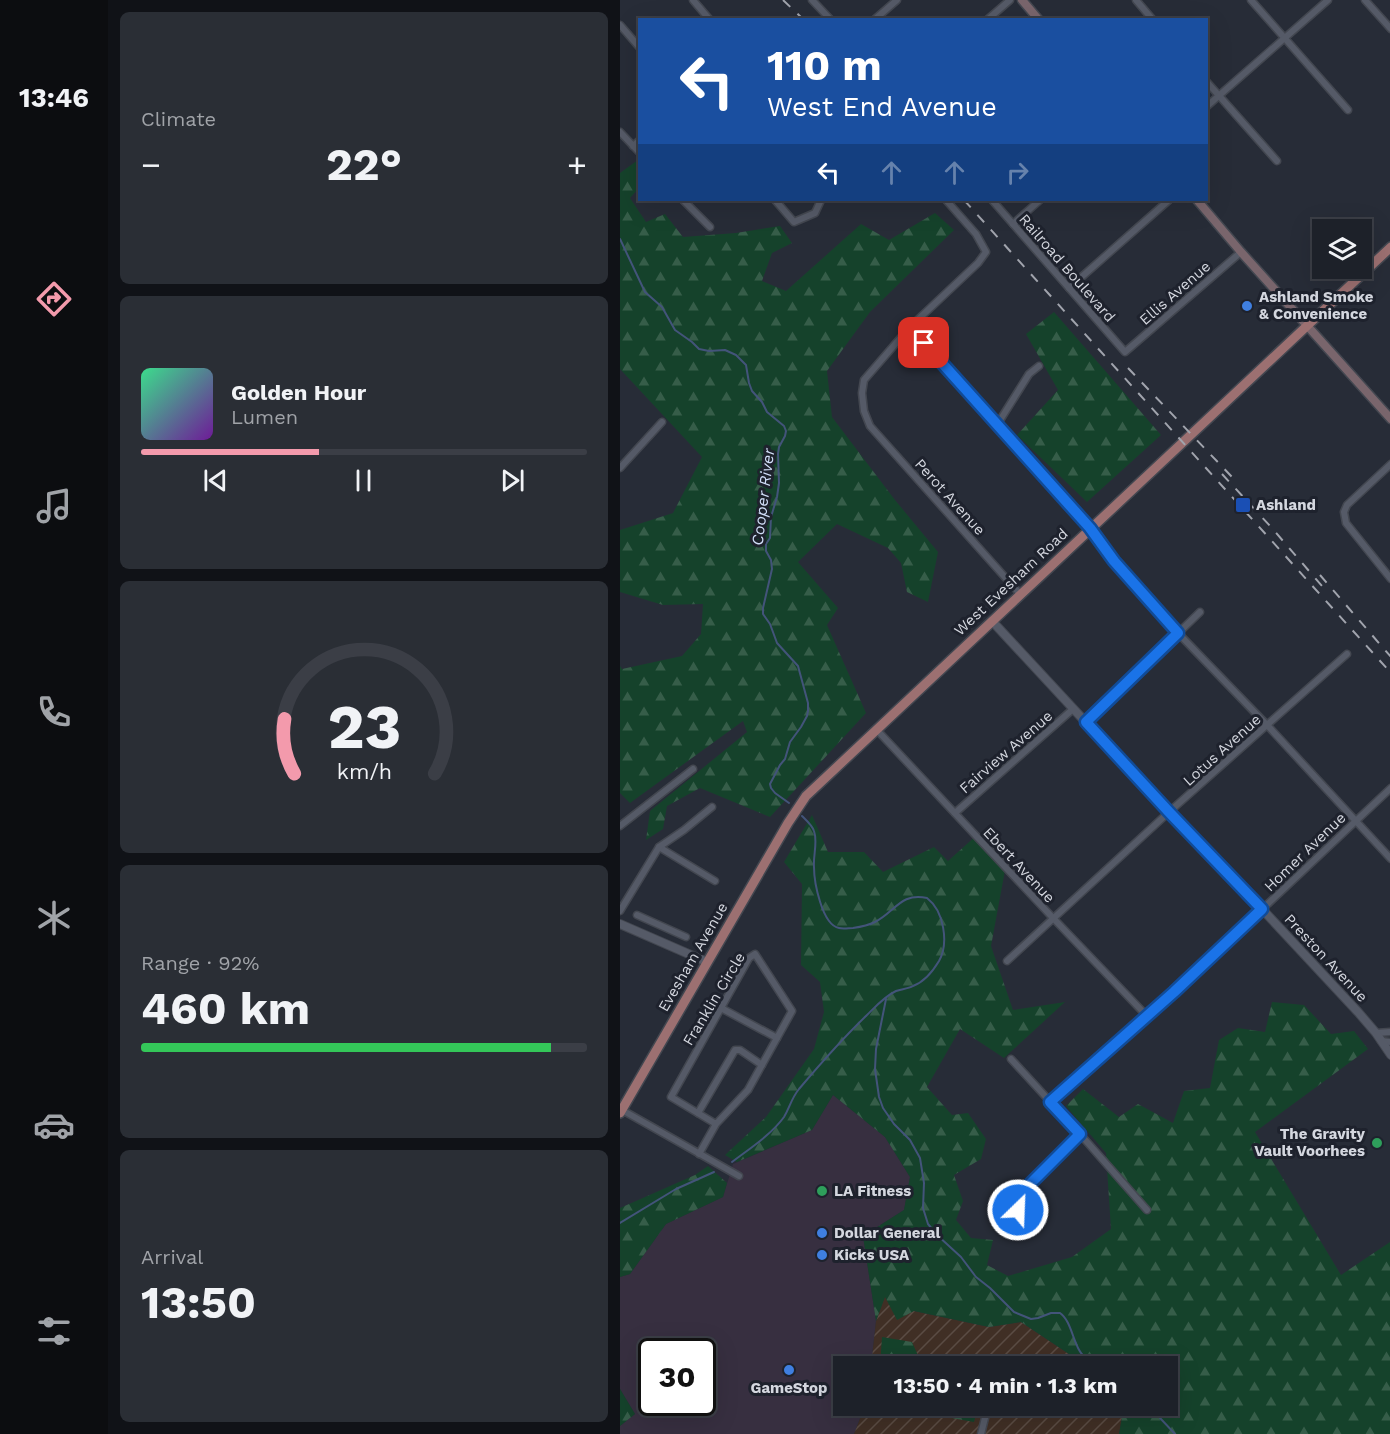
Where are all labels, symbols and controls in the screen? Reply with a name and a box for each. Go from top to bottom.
text: 110 m [767,41,882,90]
icon: left [668,42,746,120]
text: 13:46 [19,82,89,114]
text: West End Avenue [767,91,997,123]
text: Climate [141,107,216,131]
text: 22° [326,138,402,191]
text: − [141,145,161,184]
text: + [567,145,587,184]
icon: left [812,156,845,189]
icon: ahead [875,156,908,189]
icon: ahead [938,156,971,189]
icon: right [1001,156,1034,189]
street label: Railroad Boulevard [1015,210,1119,326]
map controls [1312,219,1372,279]
button: layers [1312,219,1372,279]
street label: Ellis Avenue [1136,257,1214,329]
icon: directions [33,278,75,320]
place label: Ashland Smoke & Convenience [1259,288,1374,323]
marker: Ashland Smoke & Convenience [1240,299,1254,313]
pin [898,317,949,368]
icon: arrive [907,326,940,359]
text: Golden Hour [231,380,366,405]
text: Lumen [231,405,298,429]
water label: Cooper River [748,447,778,547]
street label: Perot Avenue [911,455,989,539]
icon: previous [199,464,232,497]
icon: pause [347,464,380,497]
icon: next [496,464,529,497]
icon: music [33,485,75,527]
marker: Ashland [1234,496,1252,514]
place label: Ashland [1256,496,1316,514]
street label: West Evesham Road [950,525,1072,639]
text: 23 [327,690,401,763]
icon: phone [33,691,75,733]
street label: Fairview Avenue [956,707,1056,797]
street label: Lotus Avenue [1179,710,1265,790]
text: km/h [336,759,392,784]
street label: Homer Avenue [1261,809,1349,895]
street label: Ebert Avenue [979,823,1059,907]
icon: climate [33,897,75,939]
street label: Evesham Avenue [654,899,732,1015]
street label: Preston Avenue [1281,910,1371,1006]
street label: Franklin Circle [679,949,749,1049]
text: Range · 92% [141,951,259,975]
text: 460 km [141,982,310,1035]
icon: car [33,1104,75,1146]
place label: The Gravity Vault Voorhees [1254,1125,1366,1160]
marker: The Gravity Vault Voorhees [1370,1136,1384,1150]
position arrow [986,1178,1050,1242]
place label: LA Fitness [834,1182,911,1200]
marker: LA Fitness [815,1184,829,1198]
place label: Dollar General [834,1224,940,1242]
marker: Dollar General [815,1226,829,1240]
text: Arrival [141,1245,203,1269]
place label: Kicks USA [834,1246,910,1264]
marker: Kicks USA [815,1248,829,1262]
text: 13:50 [141,1276,256,1329]
icon: filters [33,1310,75,1352]
speed limit sign: 30 [638,1338,716,1416]
marker: GameStop [782,1363,796,1377]
text: 13:50 · 4 min · 1.3 km [893,1373,1118,1398]
place label: GameStop [751,1379,827,1397]

